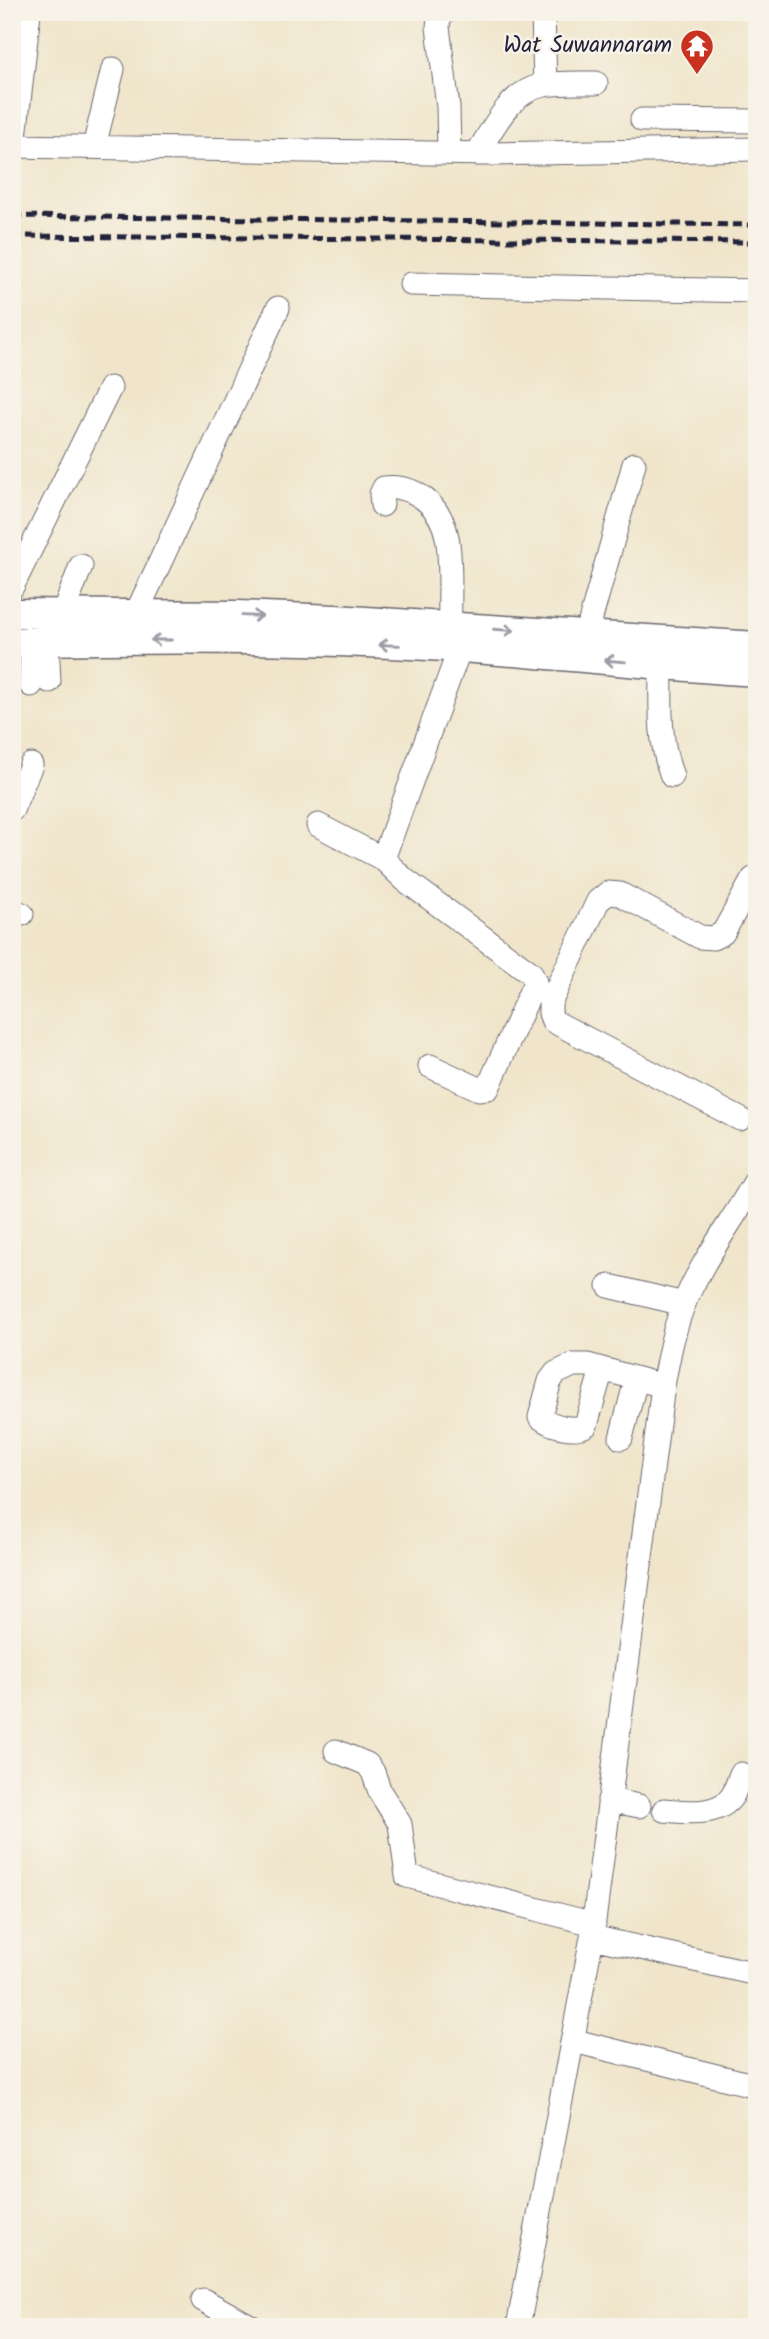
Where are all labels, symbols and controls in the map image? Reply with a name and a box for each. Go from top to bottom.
temple icon: Wat Suwannaram [678,27,716,76]
place label: Wat Suwannaram [504,28,672,64]
one-way arrow [240,609,263,622]
one-way arrow [492,624,514,637]
one-way arrow [150,633,173,647]
one-way arrow [377,639,400,652]
one-way arrow [605,654,627,667]

